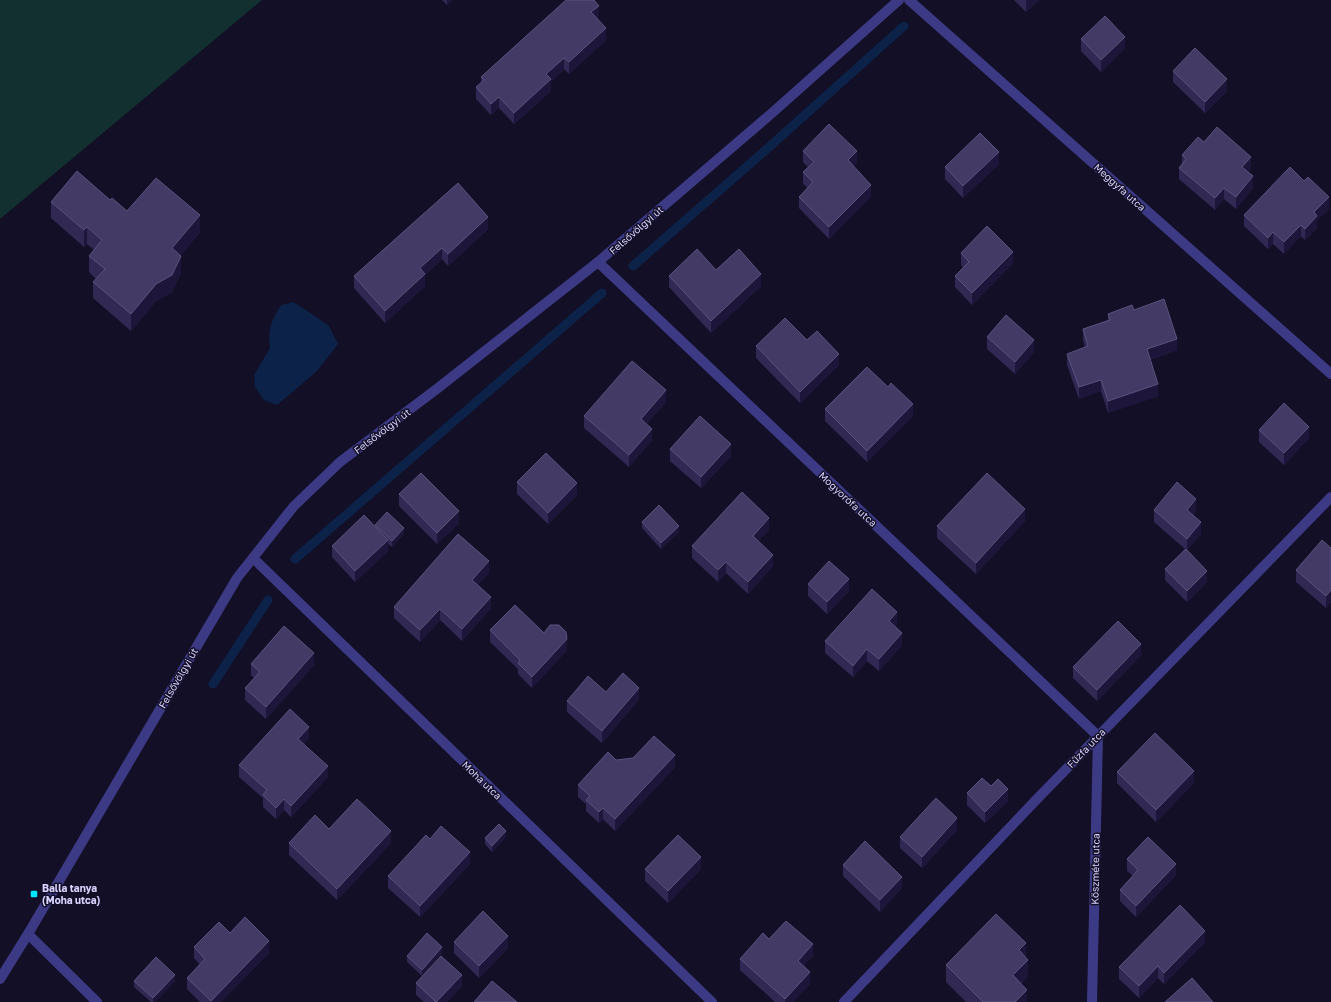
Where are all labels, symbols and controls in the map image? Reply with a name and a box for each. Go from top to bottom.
street label: Meggyfa utca [1092,161,1148,213]
street label: Felsővölgyi út [607,203,665,257]
street label: Felsővölgyi út [351,406,413,456]
street label: Mogyorófa utca [817,469,879,529]
street label: Felsővölgyi út [156,646,200,710]
street label: Fűzfa utca [1064,726,1108,770]
street label: Moha utca [460,758,504,802]
street label: Köszméte utca [1088,833,1102,905]
place label: Balla tanya (Moha utca) [42,882,101,906]
marker: Balla tanya (Moha utca) [29,889,39,899]

